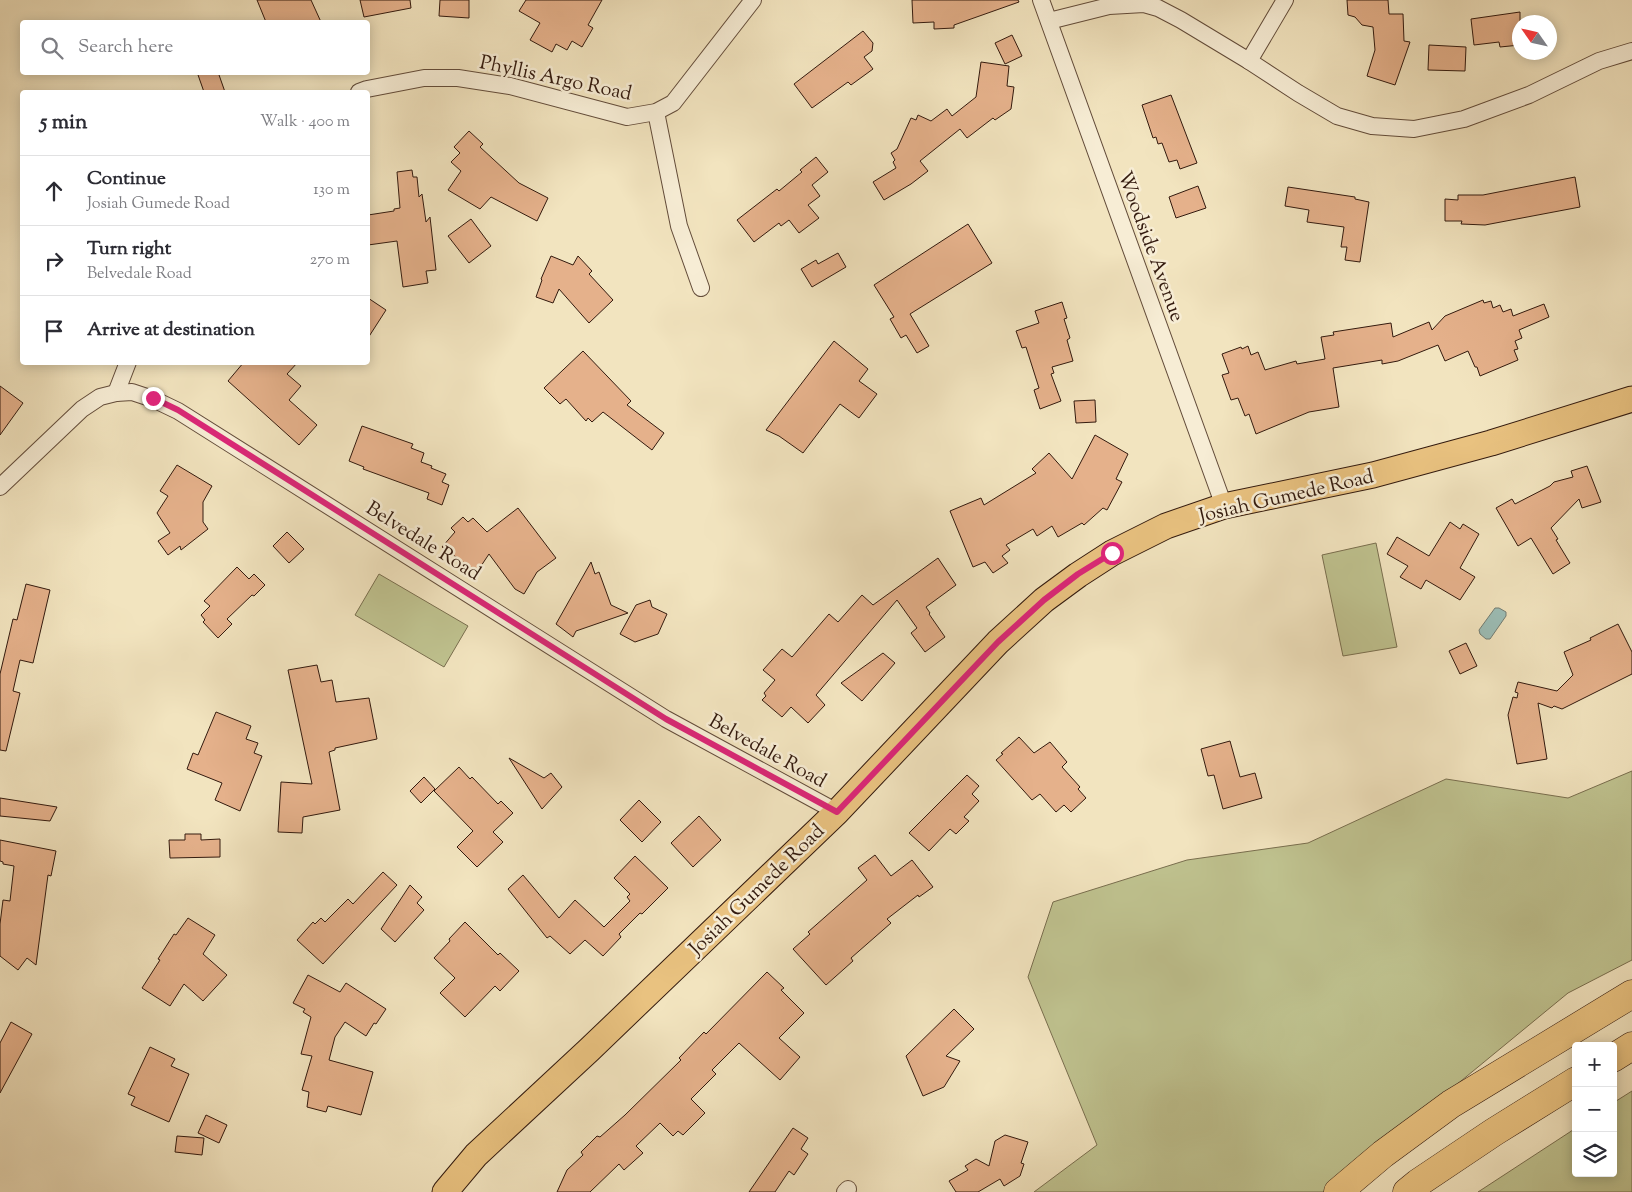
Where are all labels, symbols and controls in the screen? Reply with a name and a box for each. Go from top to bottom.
north arrow [1512,15,1557,60]
search box [20,20,370,75]
icon: search [38,34,66,62]
text: Search here [78,34,173,61]
street label: Phyllis Argo Road [477,49,634,110]
text: 5 min [40,108,87,138]
text: Walk · 400 m [260,111,350,134]
text: Continue [87,166,166,193]
street label: Woodside Avenue [1109,167,1190,326]
icon: ahead [40,177,68,205]
text: 130 m [313,179,350,202]
text: Josiah Gumede Road [87,193,230,216]
text: Turn right [87,236,171,263]
icon: right [40,247,68,275]
text: 270 m [310,249,350,272]
text: Belvedale Road [87,263,192,286]
icon: arrive [40,317,68,345]
text: Arrive at destination [87,317,255,344]
route end [142,387,165,410]
street label: Josiah Gumede Road [1195,463,1377,532]
street label: Belvedale Road [360,495,486,589]
route start [1101,542,1124,565]
street label: Belvedale Road [703,708,831,797]
street label: Josiah Gumede Road [683,818,832,964]
map controls [1572,1042,1617,1177]
button: + [1572,1042,1617,1087]
button: − [1572,1087,1617,1132]
button: layers [1572,1132,1617,1177]

